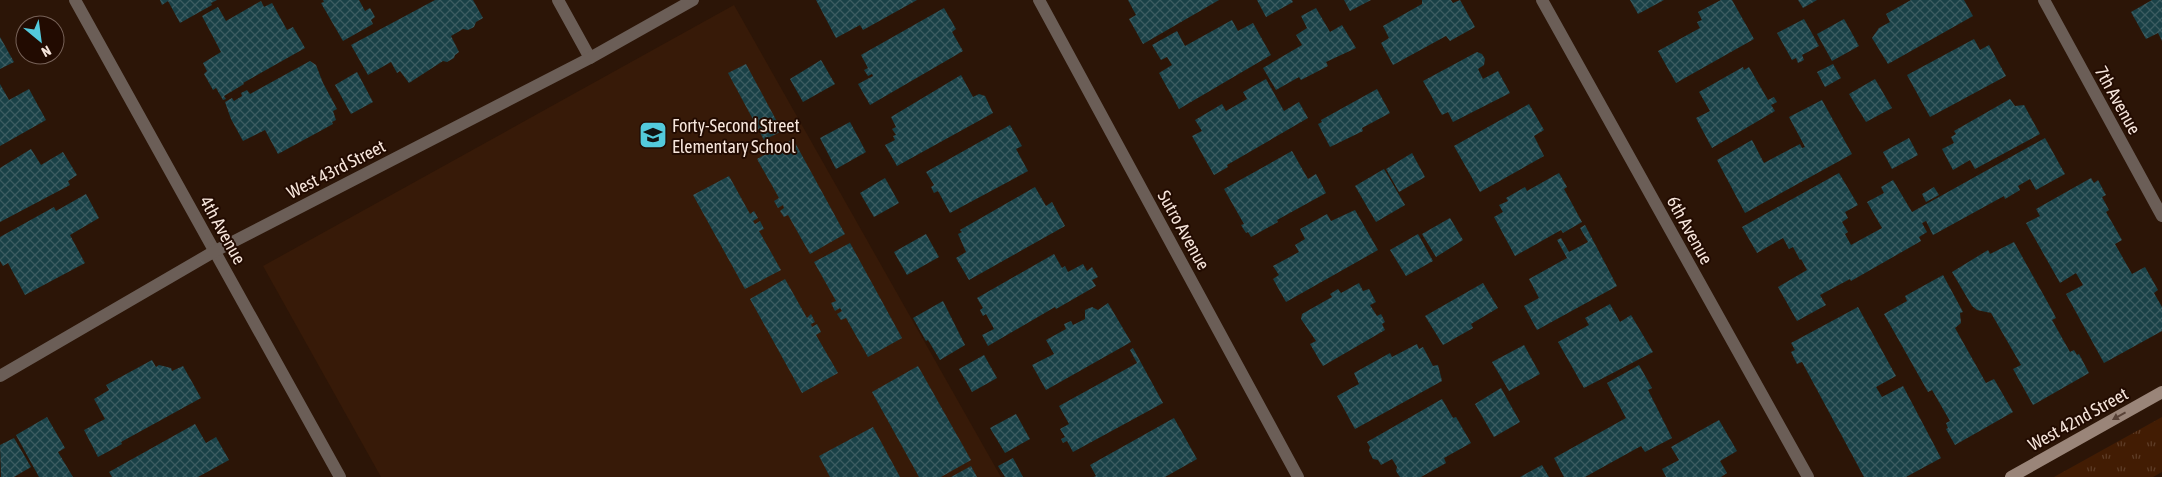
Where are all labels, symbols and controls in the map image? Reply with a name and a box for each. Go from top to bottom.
north arrow [15,15,65,65]
text: N [39,42,54,60]
street label: 7th Avenue [2091,62,2145,138]
place label: Forty-Second Street Elementary School [672,115,800,157]
school or university icon: Forty-Second Street Elementary School [638,120,668,150]
street label: West 43rd Street [283,135,389,203]
street label: Sutro Avenue [1154,187,1214,273]
street label: 4th Avenue [196,192,250,268]
street label: 6th Avenue [1663,192,1717,268]
street label: West 42nd Street [2024,383,2132,455]
one-way arrow [2112,412,2127,420]

